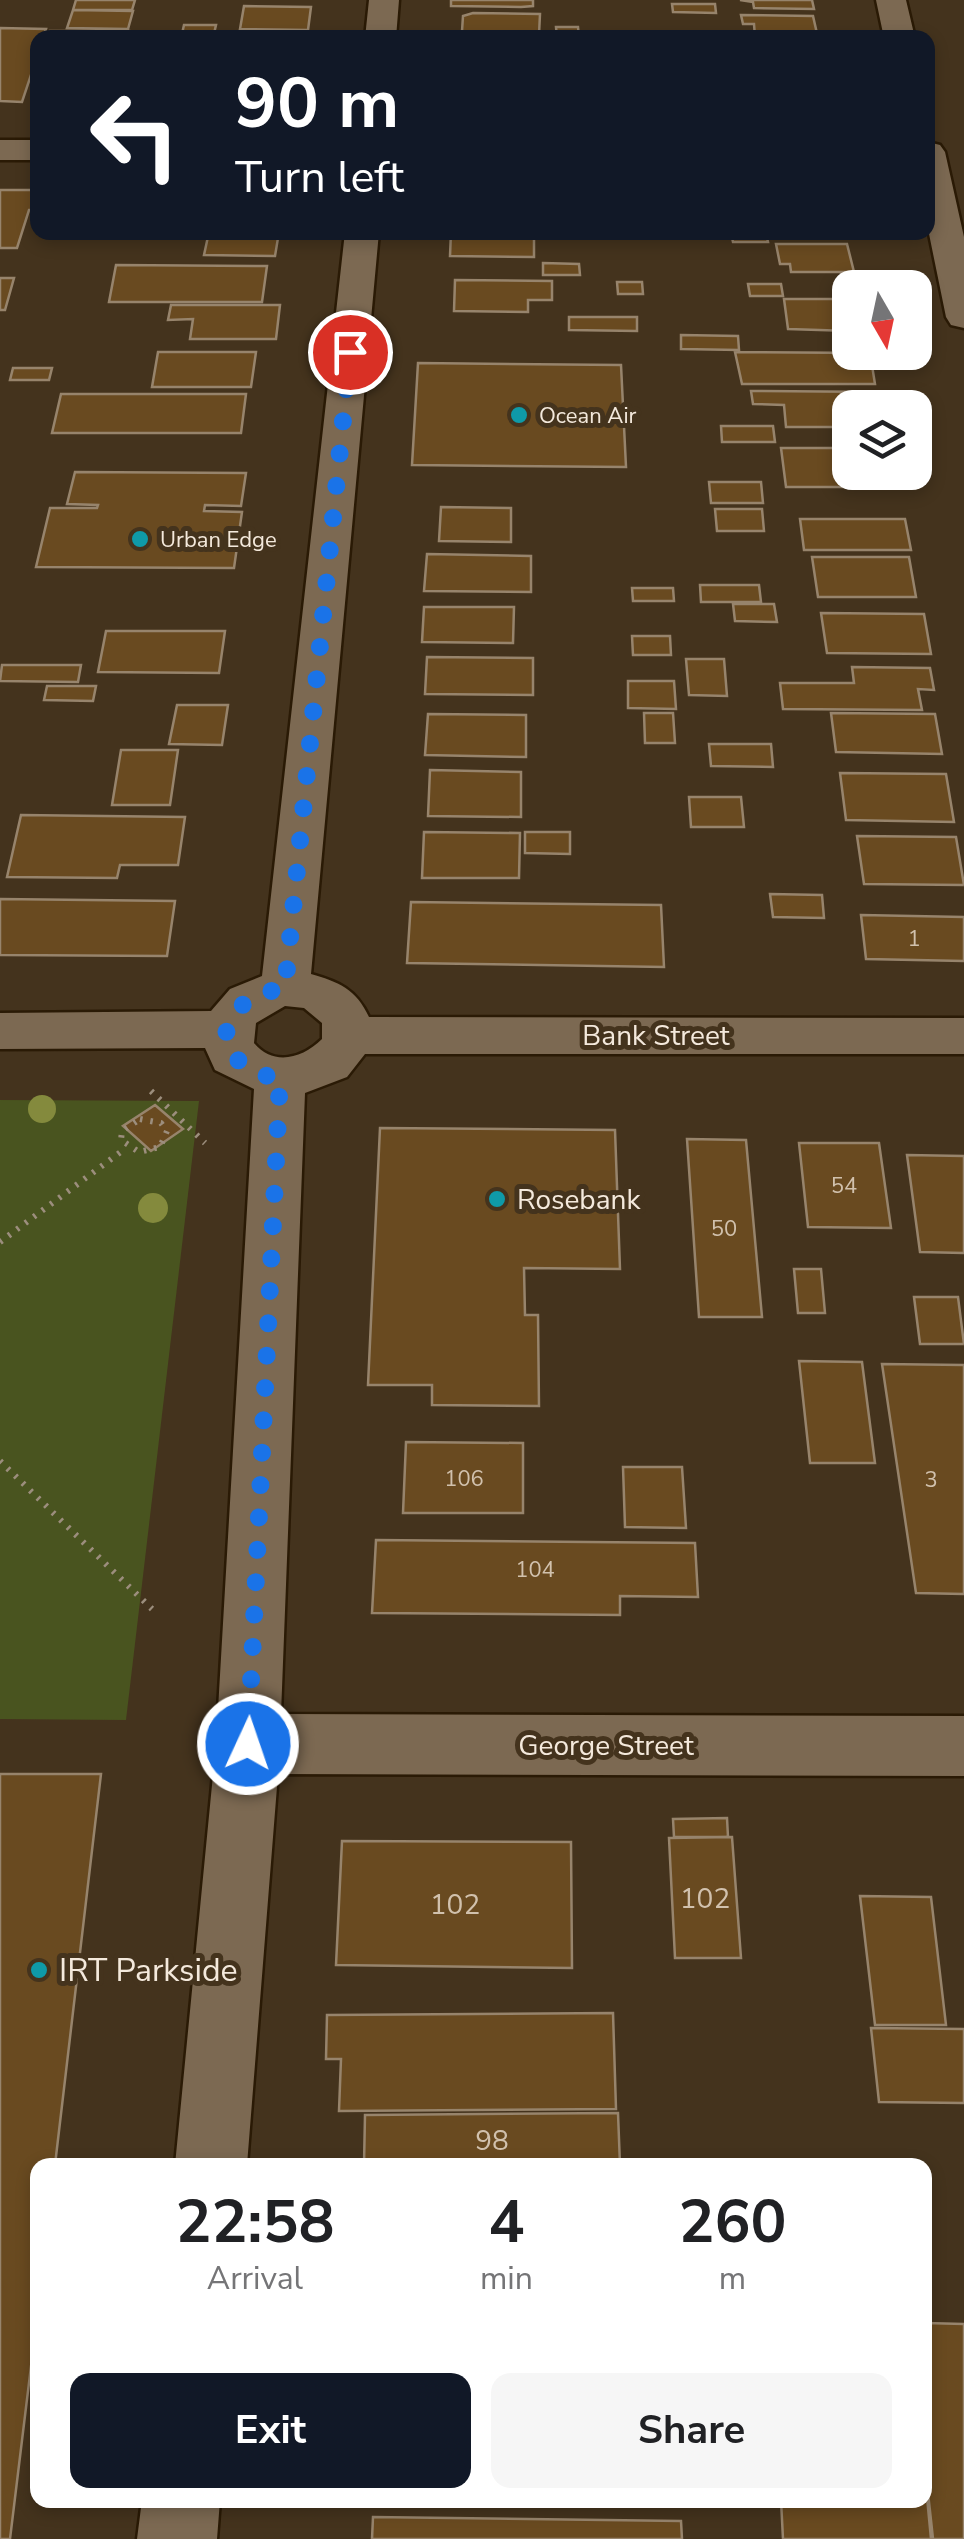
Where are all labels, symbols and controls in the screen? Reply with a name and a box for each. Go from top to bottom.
text: 90 m [235,56,399,152]
icon: left [70,70,200,200]
text: Turn left [235,147,404,208]
north arrow [832,270,932,370]
map controls [832,270,932,490]
pin [308,310,393,395]
icon: arrive [323,325,378,380]
button: layers [832,390,932,490]
place label: Ocean Air [539,401,636,431]
marker: Ocean Air [508,404,530,426]
place label: Urban Edge [160,525,277,555]
marker: Urban Edge [129,528,151,550]
house number: 1 [907,924,921,954]
street label: Bank Street [582,1017,730,1055]
house number: 54 [831,1171,857,1201]
place label: Rosebank [517,1181,641,1219]
marker: Rosebank [486,1188,508,1210]
house number: 50 [711,1214,737,1244]
house number: 106 [444,1464,484,1494]
house number: 3 [924,1465,938,1495]
house number: 104 [515,1555,555,1585]
position arrow [196,1692,300,1796]
street label: George Street [518,1727,694,1765]
house number: 102 [680,1880,730,1918]
house number: 102 [430,1886,480,1924]
place label: IRT Parkside [59,1949,238,1992]
marker: IRT Parkside [28,1959,50,1981]
house number: 98 [475,2122,509,2160]
text: 22:58 [176,2181,334,2263]
text: 4 [488,2181,524,2263]
text: 260 [678,2181,786,2263]
text: Arrival [207,2257,303,2300]
text: min [480,2257,533,2300]
text: m [719,2257,746,2300]
button: Exit [70,2373,471,2488]
button: Share [491,2373,892,2488]

